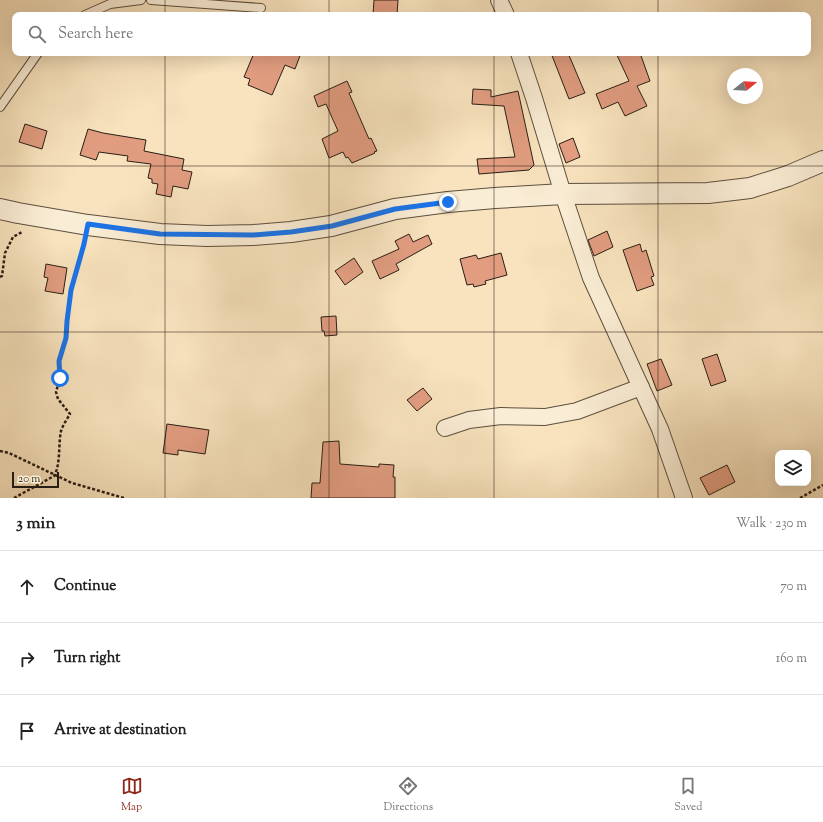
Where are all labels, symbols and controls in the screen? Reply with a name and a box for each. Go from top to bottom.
search box [12,12,811,56]
icon: search [26,23,48,45]
text: Search here [58,24,133,45]
north arrow [727,68,763,104]
route end [439,193,457,211]
route start [51,369,69,387]
map controls [775,450,811,486]
button: layers [775,450,811,486]
scale bar [12,470,59,489]
text: 20 m [18,471,40,487]
text: 3 min [16,512,55,536]
text: Walk · 230 m [736,515,807,533]
icon: ahead [16,576,38,598]
text: Continue [54,576,116,597]
text: 70 m [780,578,807,596]
icon: right [16,648,38,670]
text: Turn right [54,648,120,669]
text: 160 m [776,650,807,668]
icon: arrive [16,720,38,742]
text: Arrive at destination [54,720,187,741]
tab: Map [121,775,143,815]
tab: Directions [384,775,433,815]
tab: Saved [674,775,702,815]

